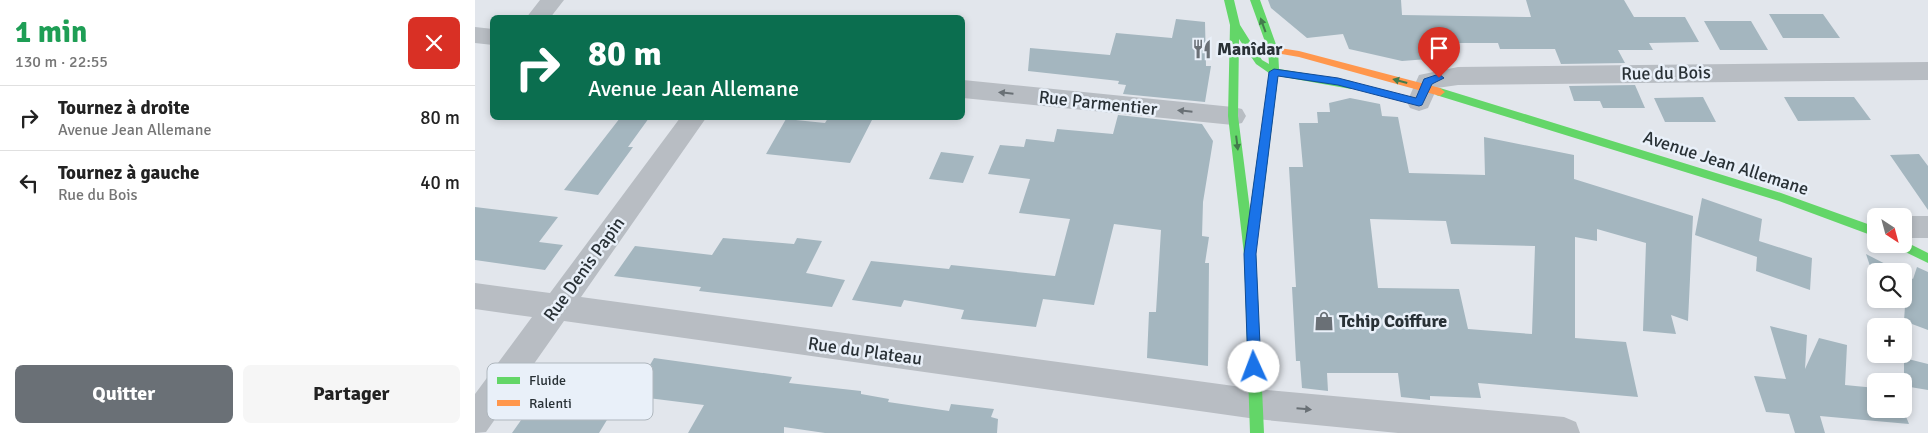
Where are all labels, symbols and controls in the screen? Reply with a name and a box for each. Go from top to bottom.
text: 1 min [15,14,87,51]
button: close [408,17,460,69]
one-way arrow [1259,17,1267,32]
pin [1418,27,1460,78]
text: 80 m [588,32,662,75]
icon: arrive [1425,34,1453,62]
icon: right [505,35,570,100]
restaurant icon: Manîdar [1191,38,1213,60]
place label: Manîdar [1217,38,1283,60]
text: 130 m · 22:55 [15,52,108,72]
street label: Rue du Bois [1621,61,1711,85]
text: Avenue Jean Allemane [588,75,799,102]
one-way arrow [1393,77,1408,85]
street label: Rue Parmentier [1038,86,1159,120]
one-way arrow [998,89,1014,97]
text: Tournez à droite [58,96,190,120]
icon: right [15,104,43,132]
text: 80 m [420,106,460,130]
one-way arrow [1177,107,1193,115]
text: Avenue Jean Allemane [58,120,211,140]
street label: Avenue Jean Allemane [1641,126,1811,200]
one-way arrow [1233,135,1241,151]
text: Tournez à gauche [58,161,199,185]
icon: left [15,169,43,197]
text: 40 m [420,171,460,195]
text: Rue du Bois [58,185,138,205]
north arrow [1867,208,1913,252]
map controls [1867,208,1912,418]
street label: Rue Denis Papin [539,213,629,325]
button: search [1867,263,1912,308]
shop icon: Tchip Coiffure [1313,310,1335,332]
place label: Tchip Coiffure [1339,310,1447,332]
button: + [1867,318,1912,363]
street label: Rue du Plateau [806,332,924,370]
position arrow [1227,340,1279,392]
legend [487,363,653,420]
button: Quitter [15,365,233,423]
button: Partager [243,365,460,423]
text: Fluide [529,372,566,389]
button: − [1867,373,1912,418]
text: Ralenti [529,395,572,412]
one-way arrow [1296,405,1312,413]

